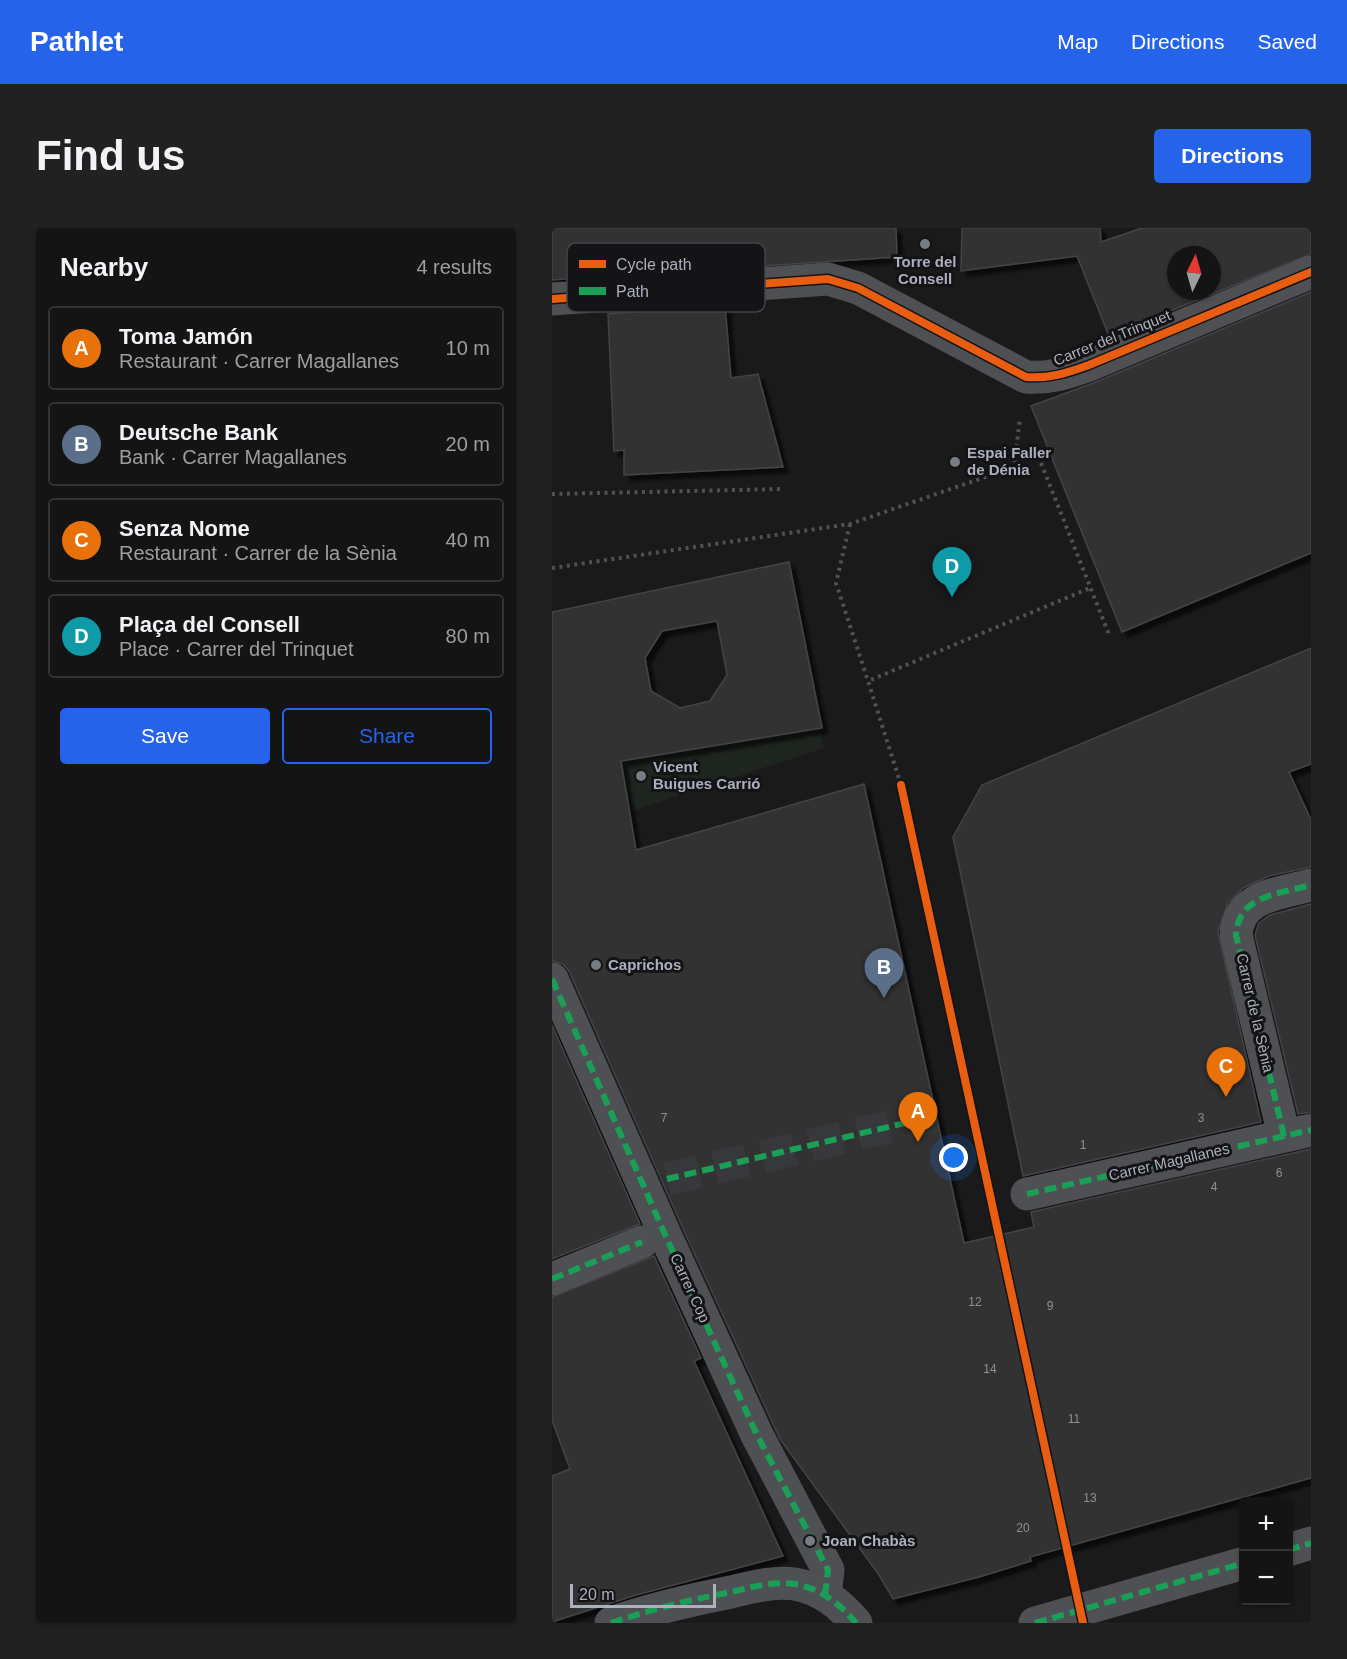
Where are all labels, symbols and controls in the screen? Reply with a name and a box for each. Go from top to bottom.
text: Pathlet [30,26,123,57]
text: Map [1057,30,1098,53]
text: Directions [1131,30,1224,53]
text: Saved [1257,30,1317,53]
button: Directions [1154,129,1311,183]
text: Find us [36,132,185,179]
marker: Torre del Consell [918,237,932,251]
legend [567,243,765,312]
north arrow [1167,246,1221,300]
text: Nearby [60,252,148,282]
place label: Torre del Consell [893,253,957,287]
text: 4 results [416,256,492,278]
text: Cycle path [616,256,692,273]
text: Path [616,283,649,300]
street label: Carrer del Trinquet [1051,306,1174,369]
text: Toma Jamón [119,324,253,349]
text: A [74,337,89,359]
text: 10 m [446,337,490,359]
text: Restaurant · Carrer Magallanes [119,350,399,372]
text: Deutsche Bank [119,420,278,445]
text: B [74,433,89,455]
text: 20 m [446,433,490,455]
place label: Espai Faller de Dénia [967,444,1051,478]
text: Bank · Carrer Magallanes [119,446,347,468]
marker: Espai Faller de Dénia [948,455,962,469]
text: Senza Nome [119,516,250,541]
text: C [74,529,89,551]
text: 40 m [446,529,490,551]
text: Restaurant · Carrer de la Sènia [119,542,397,564]
pin: D [932,548,972,597]
text: Plaça del Consell [119,612,300,637]
text: D [74,625,89,647]
text: 80 m [446,625,490,647]
text: Place · Carrer del Trinquet [119,638,354,660]
button: Save [60,708,270,764]
button: Share [282,708,492,764]
place label: Vicent Buigues Carrió [653,758,761,792]
marker: Vicent Buigues Carrió [634,769,648,783]
pin: B [864,948,904,998]
street label: Carrer de la Sènia [1234,952,1278,1075]
place label: Caprichos [608,956,681,973]
marker: Caprichos [589,958,603,972]
pin: C [1206,1048,1246,1097]
pin: A [898,1092,938,1142]
house number: 7 [661,1111,668,1125]
house number: 3 [1198,1111,1205,1125]
house number: 1 [1080,1138,1087,1152]
street label: Carrer Magallanes [1107,1139,1231,1184]
your location [939,1143,968,1172]
house number: 6 [1276,1166,1283,1180]
house number: 4 [1211,1180,1218,1194]
street label: Carrer Cop [667,1251,714,1325]
house number: 12 [968,1295,982,1309]
house number: 9 [1047,1299,1054,1313]
house number: 14 [983,1362,997,1376]
house number: 11 [1068,1412,1081,1426]
house number: 13 [1083,1491,1097,1505]
map controls [1239,1497,1293,1605]
button: + [1239,1497,1293,1551]
house number: 20 [1016,1521,1030,1535]
place label: Joan Chabàs [822,1532,915,1549]
marker: Joan Chabàs [803,1534,817,1548]
button: − [1239,1551,1293,1605]
scale bar [570,1581,716,1608]
text: 20 m [579,1586,615,1603]

